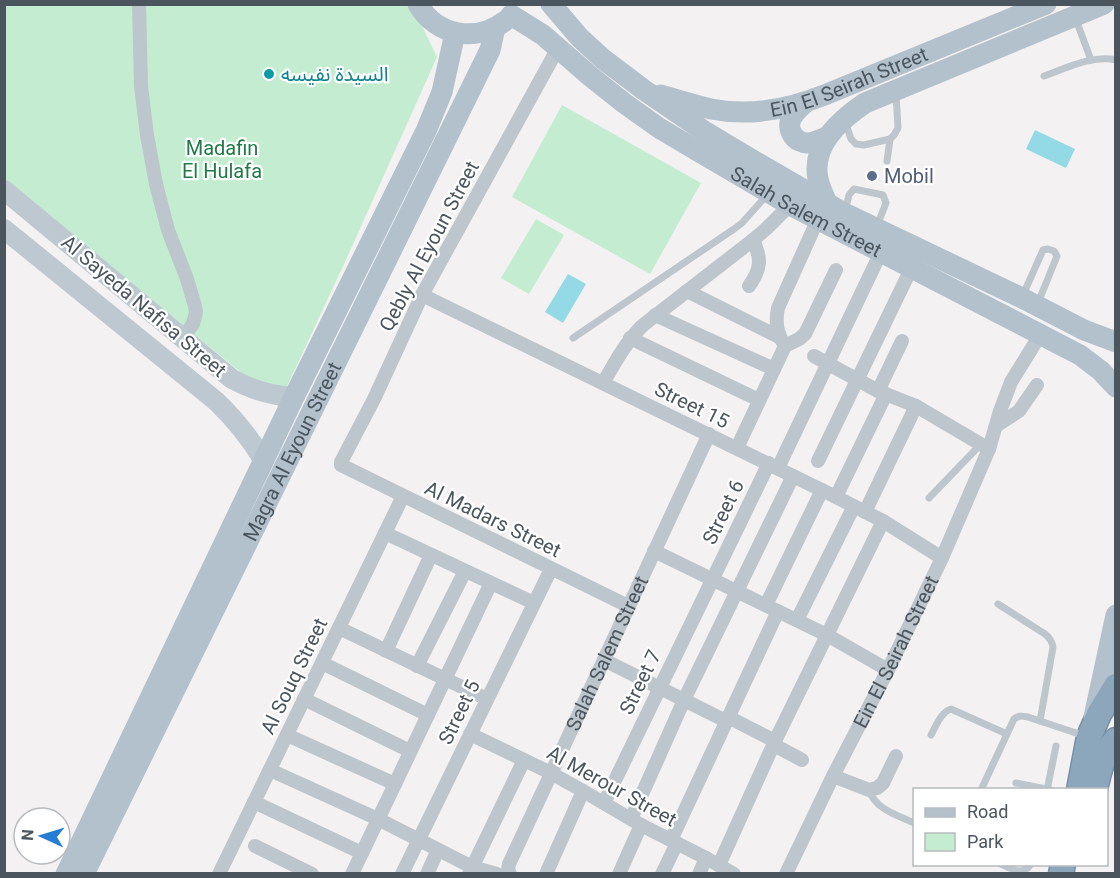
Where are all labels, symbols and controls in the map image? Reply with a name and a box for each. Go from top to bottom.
street label: Ein El Seirah Street [768,42,931,122]
place label: السيدة نفيسه [281,62,389,86]
marker: السيدة نفيسه [262,67,276,81]
park label: Madafin El Hulafa [182,136,262,183]
street label: Qebly Al Eyoun Street [374,157,484,335]
street label: Salah Salem Street [727,161,886,262]
place label: Mobil [884,164,934,188]
marker: Mobil [865,169,879,183]
street label: Al Sayeda Nafisa Street [57,230,231,382]
street label: Magra Al Eyoun Street [238,358,346,545]
street label: Street 15 [651,377,733,433]
street label: Al Madars Street [421,476,565,562]
street label: Street 6 [697,476,749,548]
street label: Salah Salem Street [561,572,653,734]
street label: Ein El Seirah Street [848,572,944,732]
street label: Al Souq Street [256,614,332,738]
street label: Street 7 [614,646,666,718]
street label: Street 5 [433,676,485,748]
street label: Al Merour Street [543,740,681,832]
legend [913,788,1108,866]
text: Road [967,801,1008,822]
north arrow [12,806,72,866]
text: N [18,829,37,841]
text: Park [967,831,1004,852]

